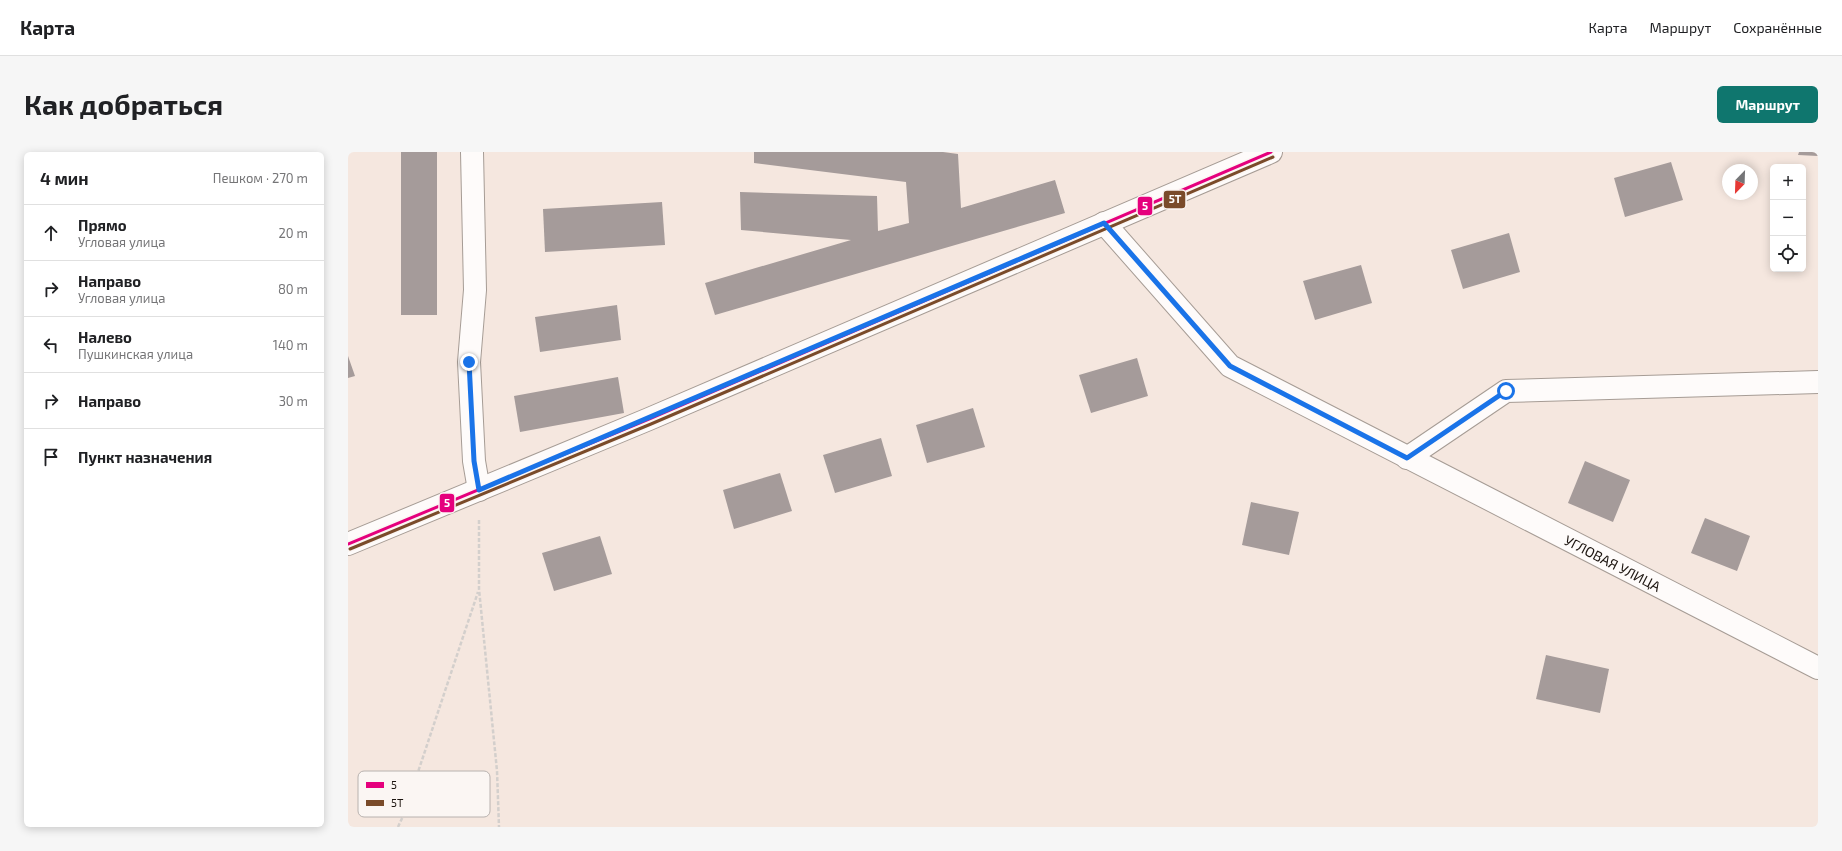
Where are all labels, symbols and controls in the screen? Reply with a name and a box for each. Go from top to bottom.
text: Карта [20,16,75,39]
text: Карта [1589,19,1627,36]
text: Маршрут [1649,19,1711,36]
text: Сохранённые [1733,19,1822,36]
button: Маршрут [1717,86,1818,123]
text: Как добраться [24,87,223,121]
north arrow [1722,164,1758,200]
map controls [1770,164,1806,272]
button: + [1770,164,1806,200]
text: 4 мин [40,168,89,188]
text: Пешком · 270 m [213,170,308,186]
line badge: 5Т [1163,190,1186,209]
text: 5Т [1169,192,1182,205]
line badge: 5 [1137,196,1153,216]
text: 5 [1142,199,1148,212]
button: − [1770,200,1806,236]
text: Прямо [78,216,127,234]
icon: ahead [40,222,62,244]
text: 20 m [279,225,308,241]
text: Угловая улица [78,234,165,250]
button: locate [1770,236,1806,272]
text: Направо [78,272,141,290]
icon: right [40,278,62,300]
text: 80 m [278,281,308,297]
text: Угловая улица [78,290,165,306]
text: Налево [78,328,132,346]
icon: left [40,334,62,356]
text: 140 m [273,337,308,353]
text: Пушкинская улица [78,346,193,362]
route end [460,353,478,371]
route start [1497,382,1515,400]
icon: right [40,390,62,412]
text: Направо [78,392,141,410]
text: 30 m [279,393,308,409]
icon: arrive [40,446,62,468]
text: Пункт назначения [78,448,212,466]
line badge: 5 [439,493,455,513]
text: 5 [444,496,450,509]
street label: УГЛОВАЯ УЛИЦА [1562,531,1664,595]
legend [358,771,490,817]
text: 5 [391,778,397,791]
text: 5Т [391,796,404,809]

